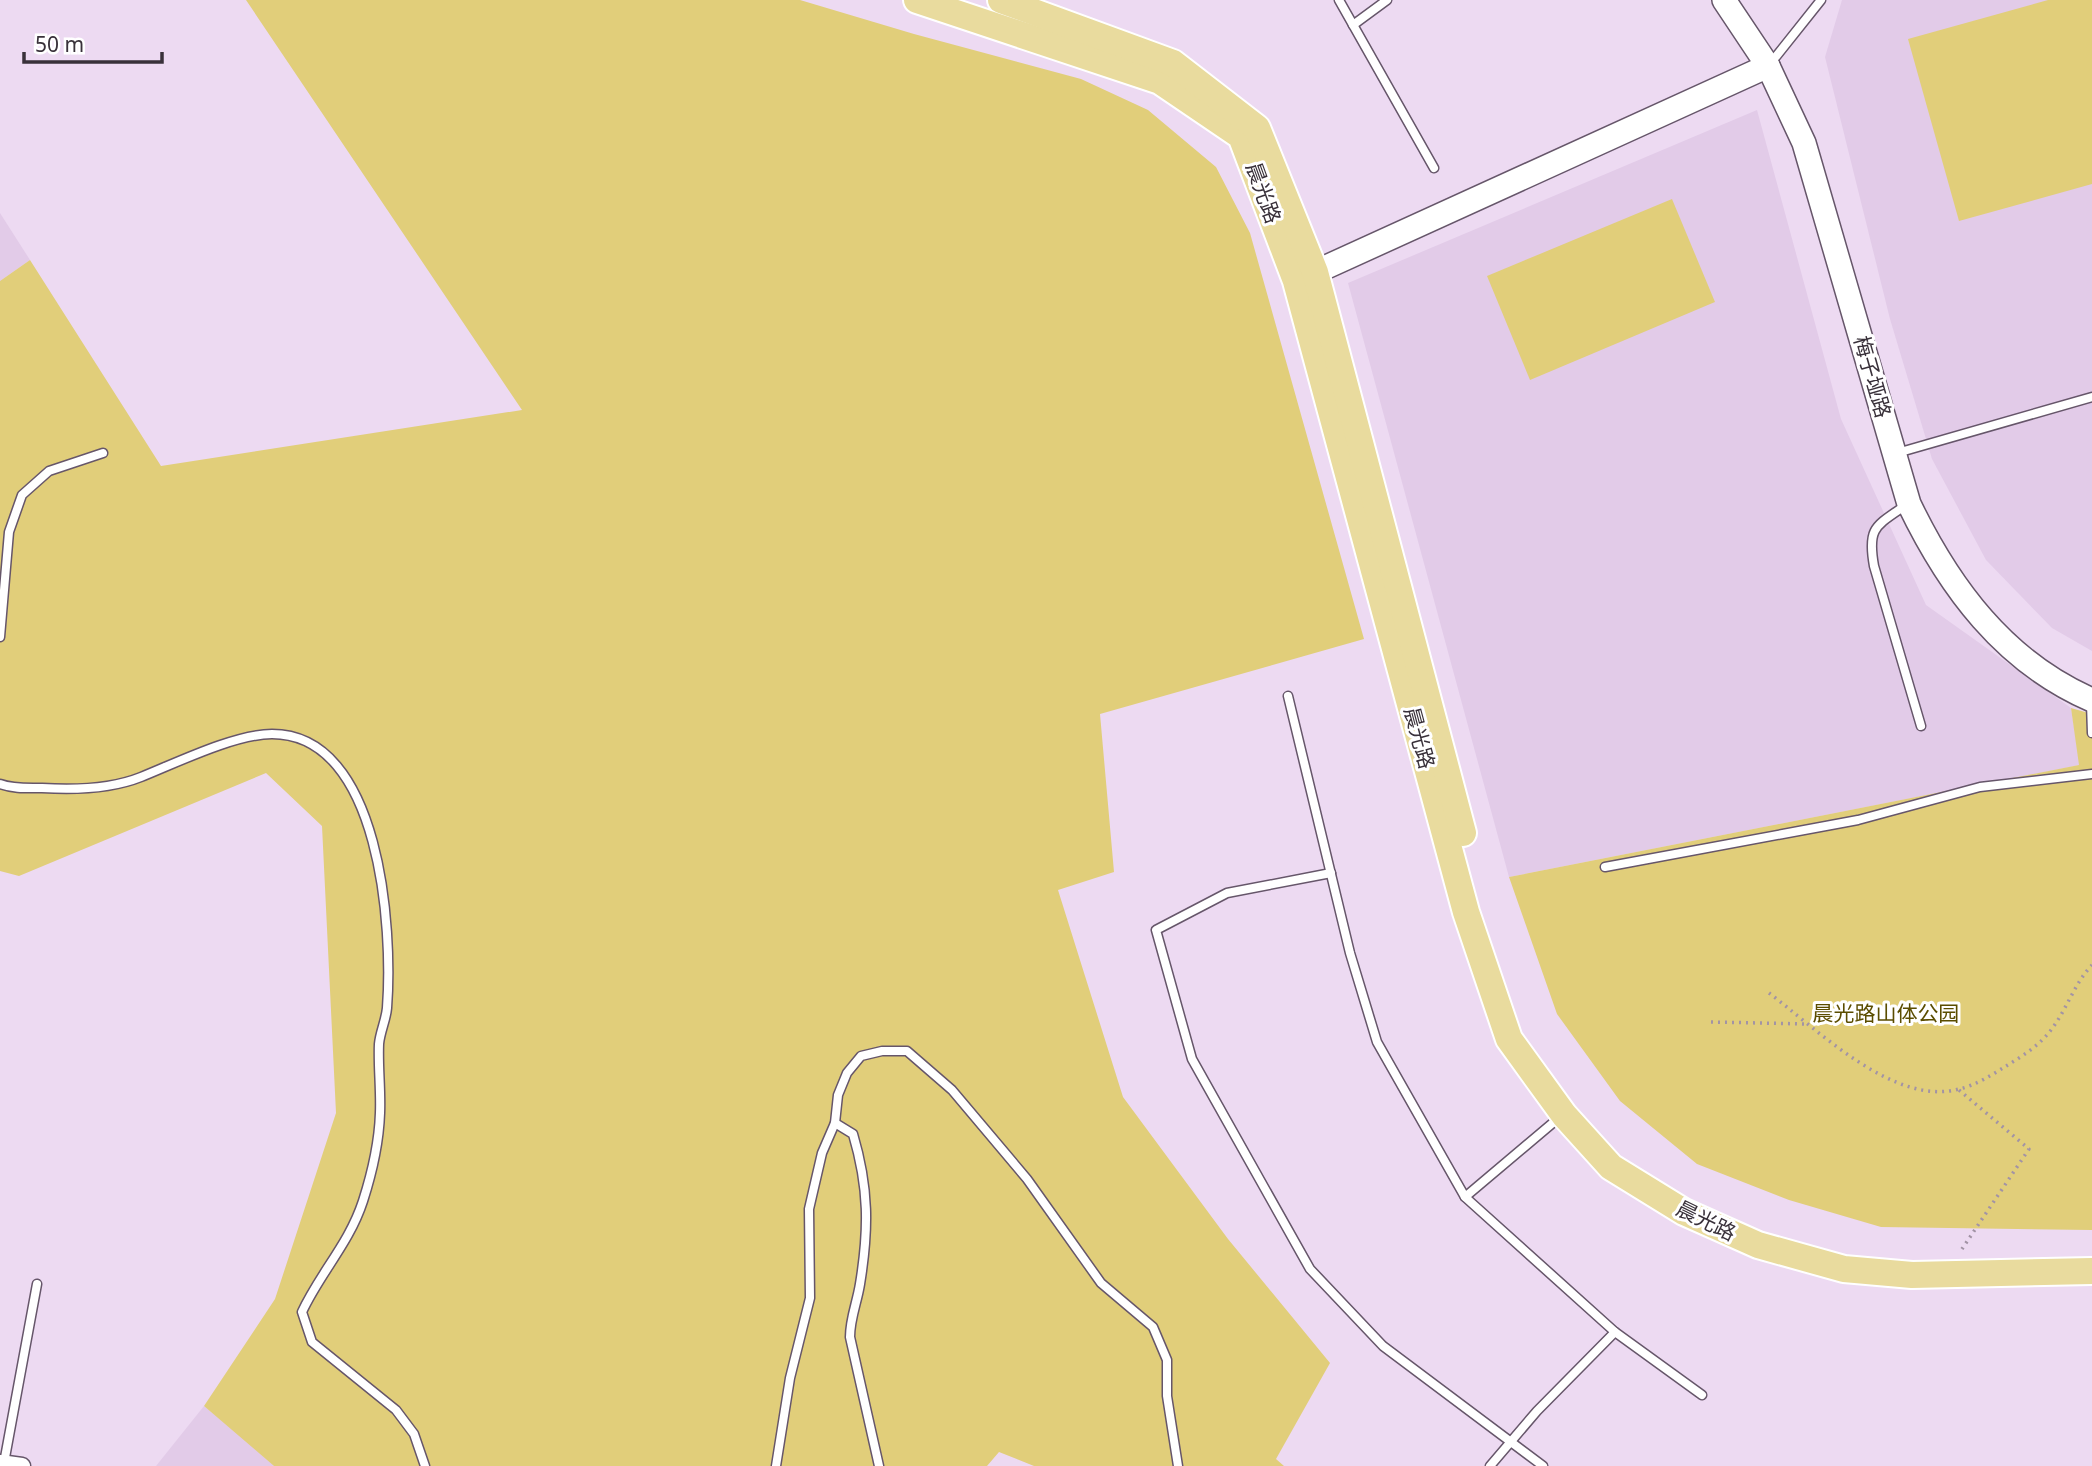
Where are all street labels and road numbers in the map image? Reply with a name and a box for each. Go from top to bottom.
street label: 晨光路 [1240,158,1288,227]
street label: 梅子垭路 [1848,332,1898,421]
street label: 晨光路 [1398,704,1442,772]
street label: 晨光路 [1672,1194,1741,1246]

